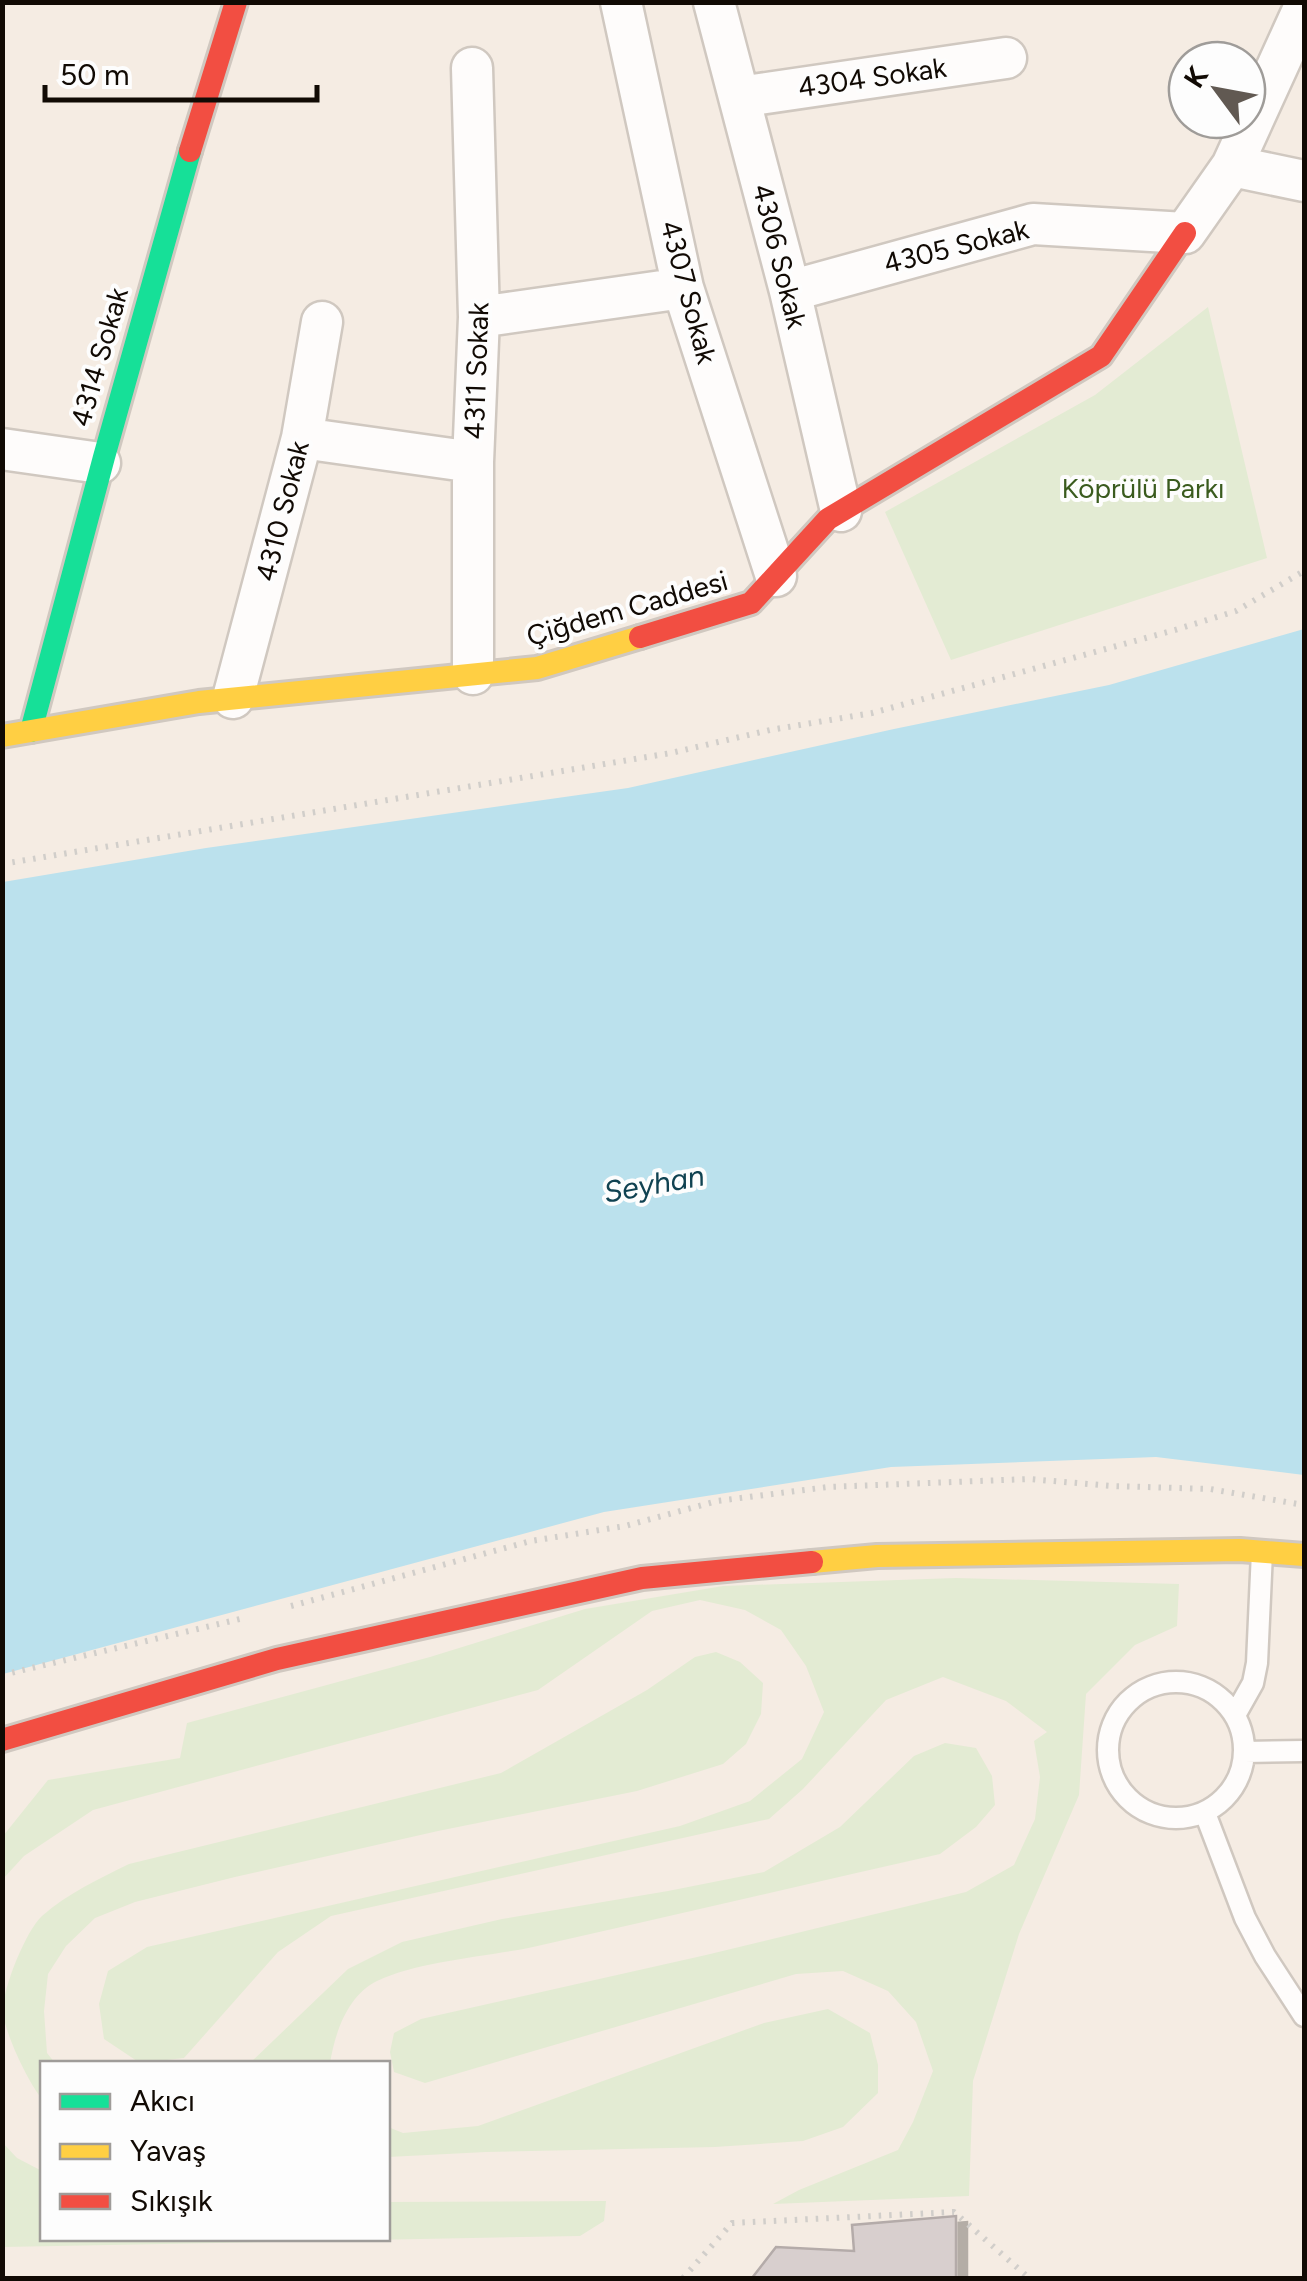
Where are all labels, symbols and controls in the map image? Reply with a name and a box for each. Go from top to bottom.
scale bar [45,40,318,102]
north arrow [1167,40,1267,140]
street label: 4304 Sokak [796,50,949,104]
text: 50 m [60,56,129,93]
text: K [1176,60,1215,94]
street label: 4306 Sokak [746,180,814,332]
street label: 4305 Sokak [880,211,1032,280]
street label: 4307 Sokak [654,217,725,368]
street label: 4314 Sokak [63,283,135,430]
street label: 4311 Sokak [457,301,495,440]
street label: 4310 Sokak [248,437,316,585]
park label: Köprülü Parkı [1061,471,1225,505]
street label: Çiğdem Caddesi [522,563,732,653]
water label: Seyhan [601,1156,707,1211]
legend [40,2061,390,2241]
text: Akıcı [130,2082,195,2119]
text: Yavaş [130,2132,206,2169]
text: Sıkışık [130,2182,213,2219]

